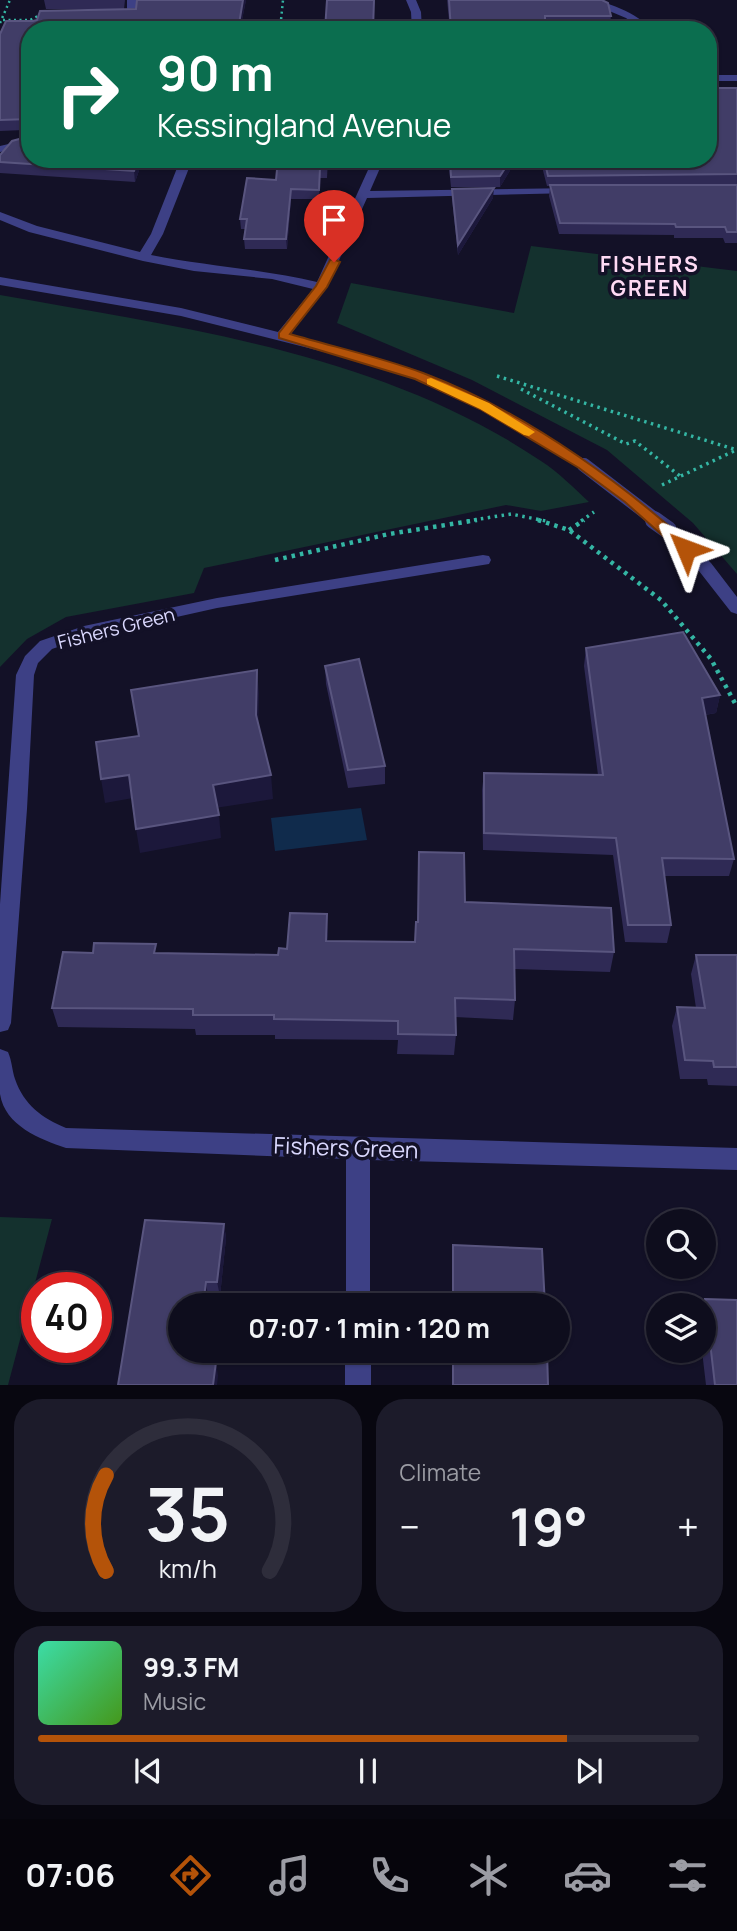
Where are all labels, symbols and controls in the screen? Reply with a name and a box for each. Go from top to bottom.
text: 90 m [157,39,274,106]
icon: right [42,49,133,140]
text: Kessingland Avenue [157,103,452,147]
pin [304,190,364,262]
icon: arrive [315,201,353,239]
district label: FISHERS GREEN [600,250,700,302]
position arrow [649,512,723,586]
street label: Fishers Green [55,601,177,655]
street label: Fishers Green [273,1128,419,1166]
map controls [646,1209,716,1363]
button: search [646,1209,716,1279]
speed limit sign: 40 [21,1272,112,1363]
button: layers [646,1293,716,1363]
text: 07:07 · 1 min · 120 m [248,1310,490,1346]
text: Climate [400,1456,481,1488]
text: 35 [145,1464,230,1564]
text: 19° [509,1491,588,1562]
text: − [400,1500,420,1552]
text: + [677,1500,699,1552]
text: km/h [159,1551,217,1586]
text: 99.3 FM [143,1649,239,1685]
text: Music [143,1685,206,1717]
icon: previous [129,1752,167,1790]
icon: pause [349,1752,387,1790]
icon: next [570,1752,608,1790]
icon: directions [166,1851,215,1900]
icon: music [265,1851,314,1900]
icon: phone [365,1851,414,1900]
icon: climate [464,1851,513,1900]
icon: car [563,1851,612,1900]
icon: filters [663,1851,712,1900]
text: 07:06 [25,1853,115,1897]

